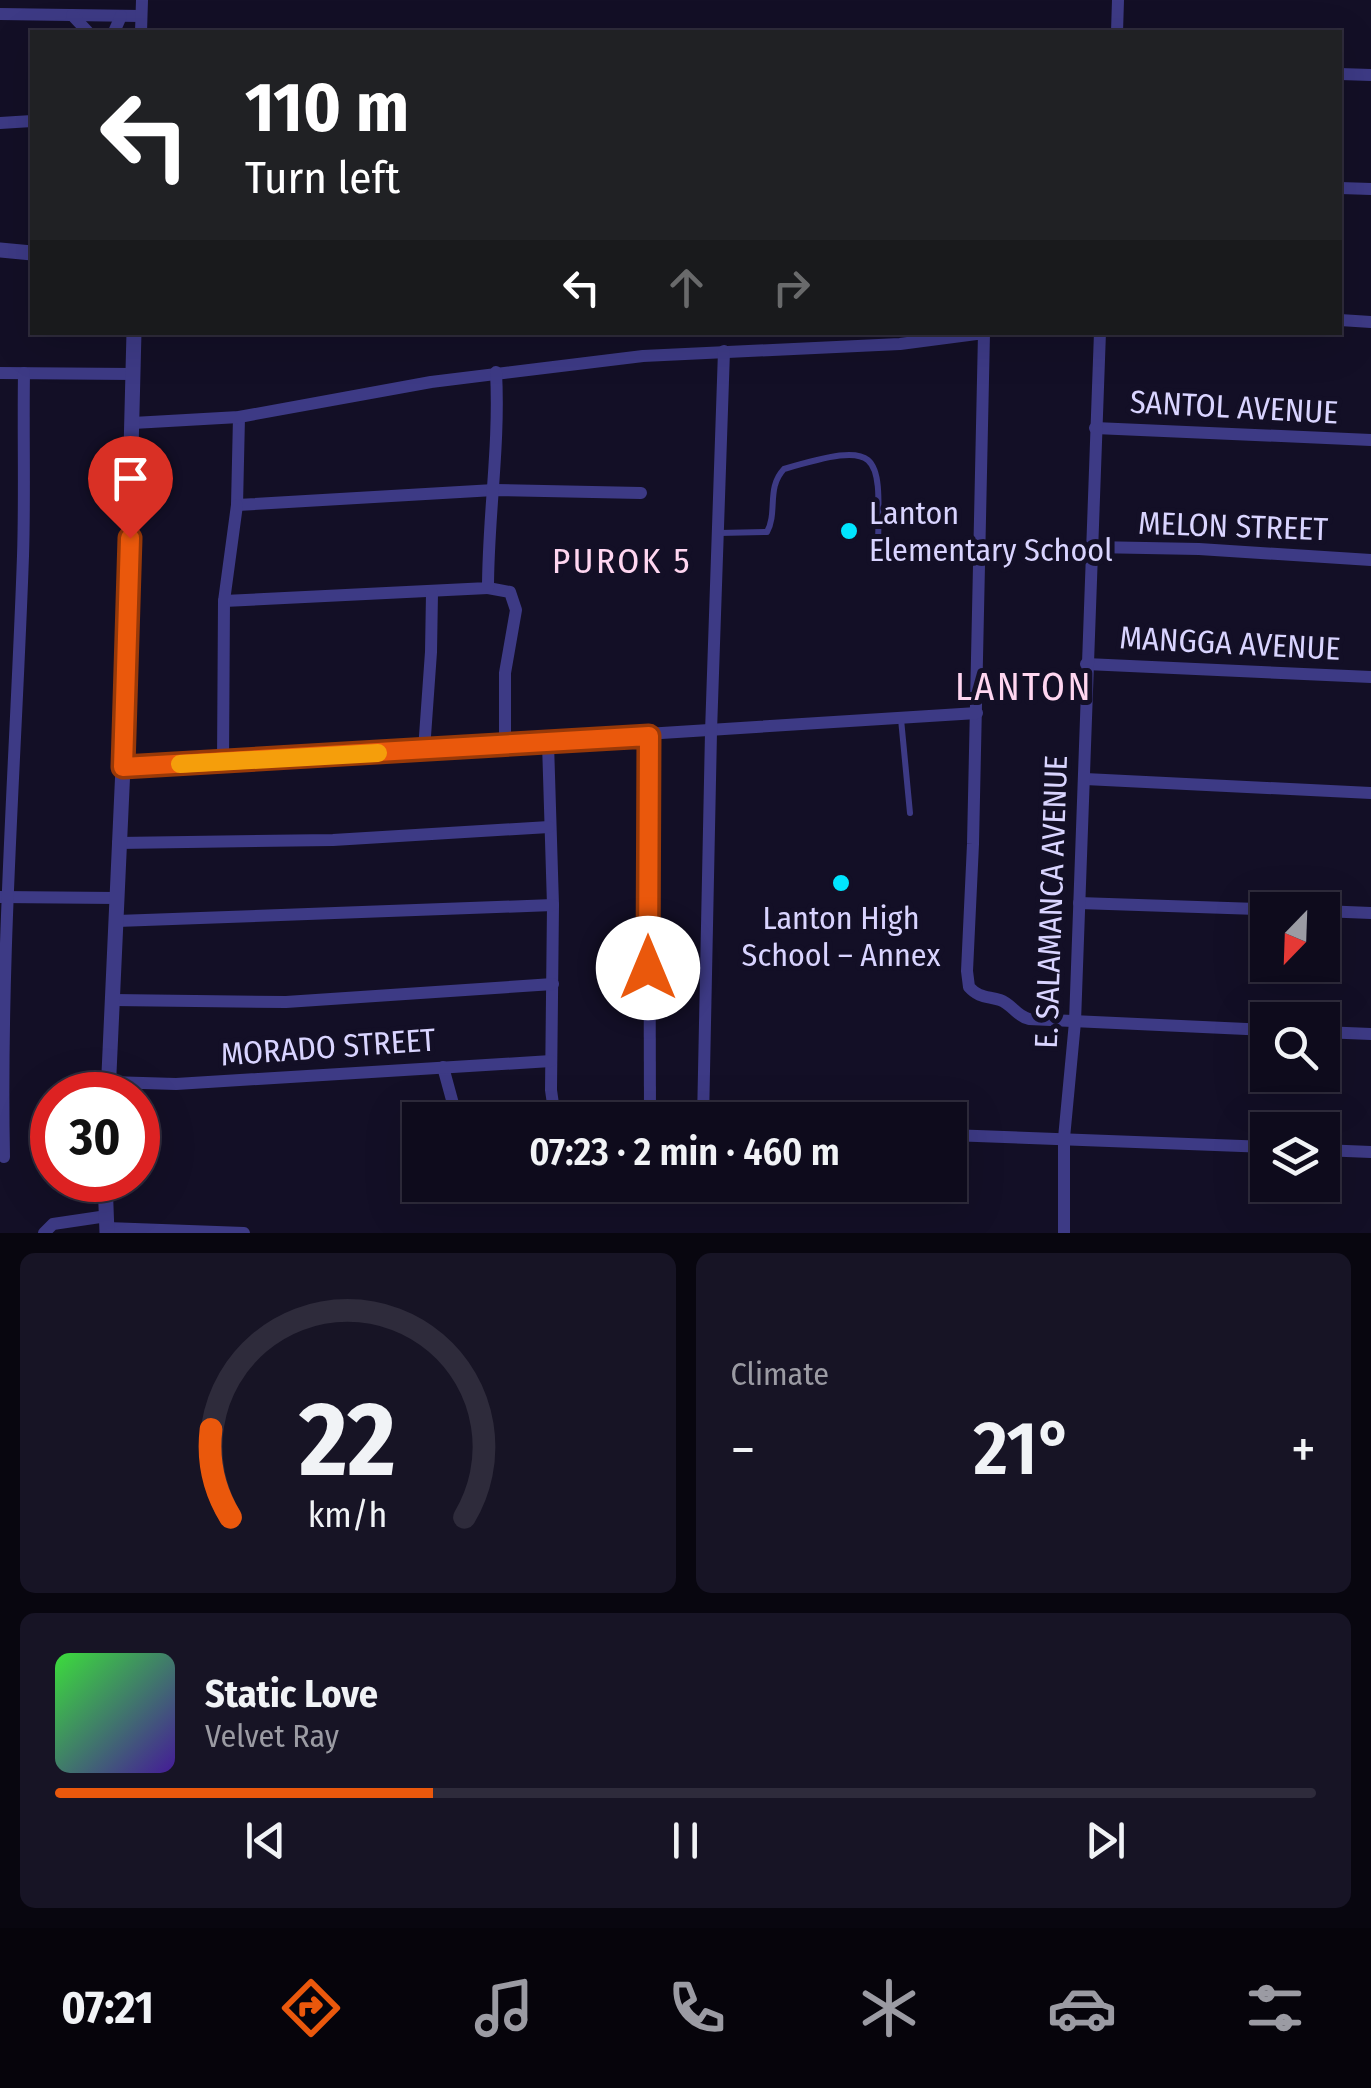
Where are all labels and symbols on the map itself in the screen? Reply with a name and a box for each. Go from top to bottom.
street label: SANTOL AVENUE [1129,383,1339,431]
pin [88,436,173,539]
place label: Lanton Elementary School [869,494,1113,569]
street label: MELON STREET [1137,504,1329,548]
marker: Lanton Elementary School [838,520,860,542]
district label: PUROK 5 [552,540,692,582]
street label: MANGGA AVENUE [1119,618,1341,668]
district label: LANTON [955,664,1093,710]
street label: E. SALAMANCA AVENUE [1027,755,1075,1049]
marker: Lanton High School – Annex [830,872,852,894]
north arrow [1250,892,1340,982]
place label: Lanton High School – Annex [742,899,940,974]
position arrow [596,916,700,1020]
street label: MORADO STREET [219,1021,437,1073]
speed limit sign: 30 [30,1072,160,1202]

